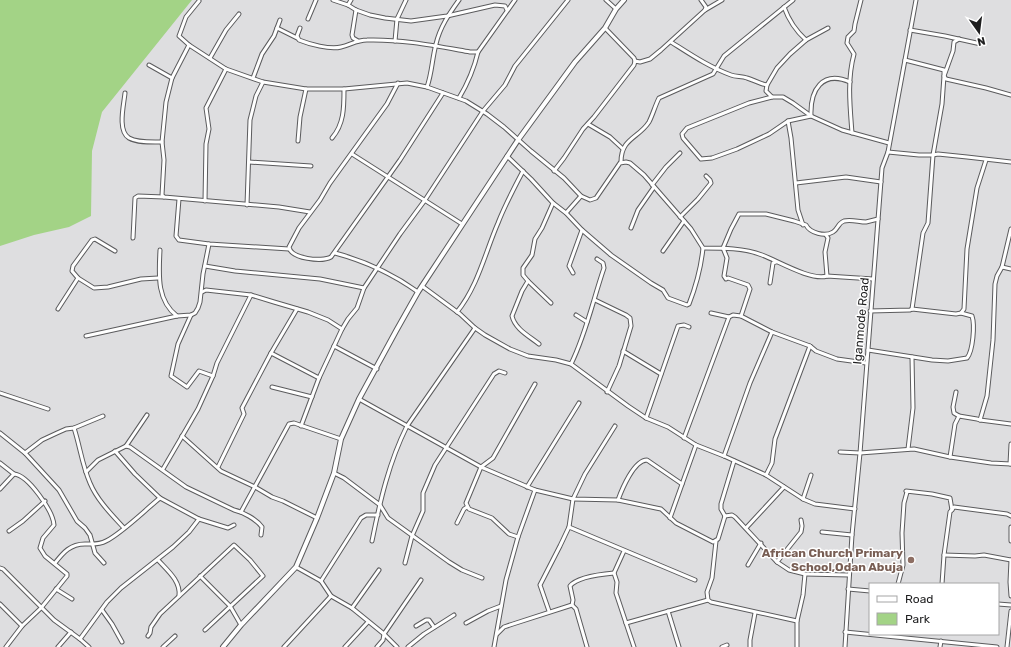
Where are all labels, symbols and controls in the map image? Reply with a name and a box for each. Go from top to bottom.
north arrow [959,12,999,52]
text: N [976,34,987,49]
street label: Iganmode Road [850,277,872,365]
place label: African Church Primary School,Odan Abuja [762,546,903,574]
marker: African Church Primary School,Odan Abuja [906,555,916,565]
legend [869,583,999,635]
text: Road [905,592,933,606]
text: Park [905,612,931,626]

